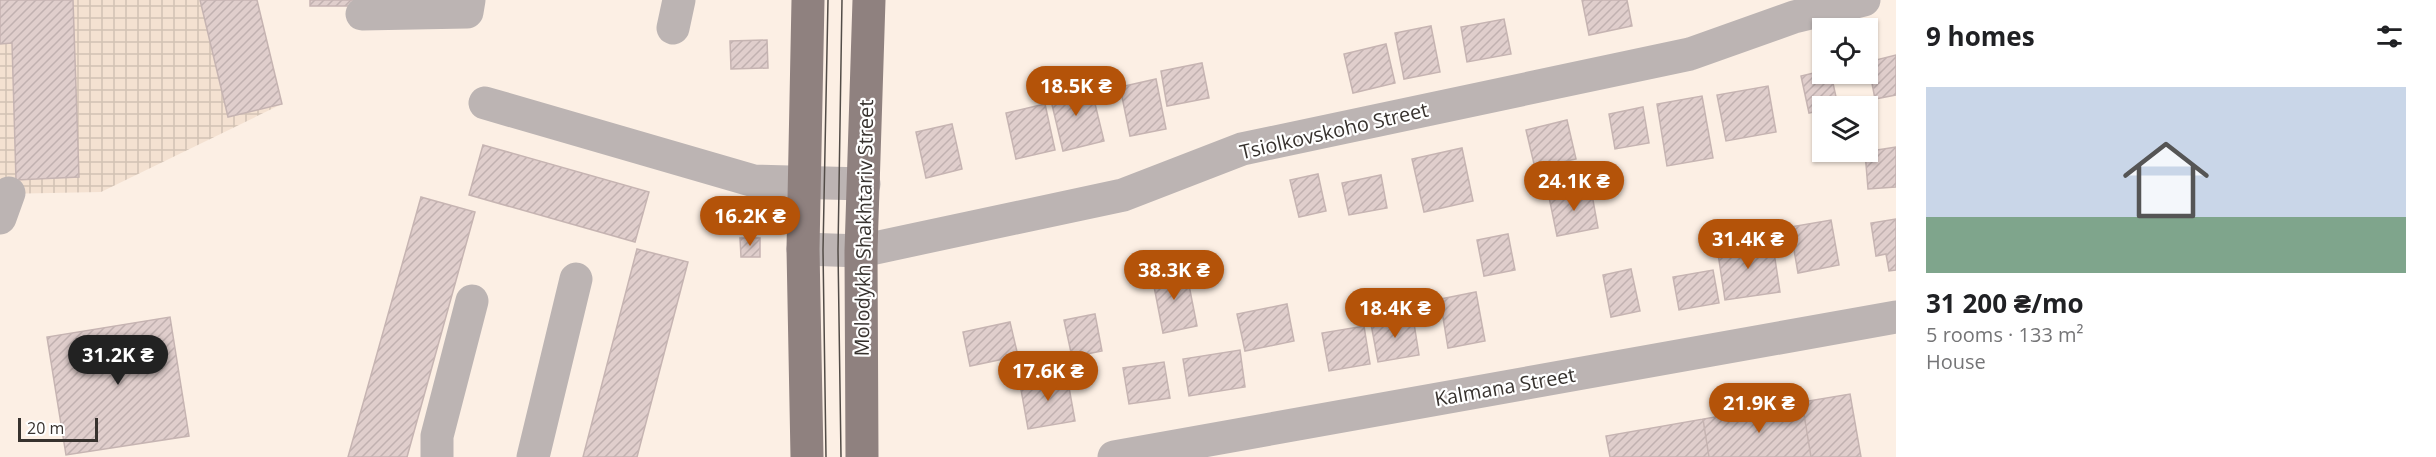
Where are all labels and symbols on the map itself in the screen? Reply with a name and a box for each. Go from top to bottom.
pin: 18.5K ₴ [1021,66,1131,117]
street label: Tsiolkovskoho Street [1237,96,1431,165]
street label: Molodykh Shakhtariv Street [848,99,879,357]
pin: 24.1K ₴ [1519,161,1629,212]
pin: 16.2K ₴ [695,196,805,247]
pin: 31.4K ₴ [1693,219,1803,270]
pin: 38.3K ₴ [1119,250,1229,301]
pin: 18.4K ₴ [1340,288,1450,339]
pin: 31.2K ₴ [63,335,173,386]
pin: 17.6K ₴ [993,351,1103,402]
street label: Kalmana Street [1432,361,1577,412]
pin: 21.9K ₴ [1704,383,1814,434]
scale bar [18,415,98,442]

